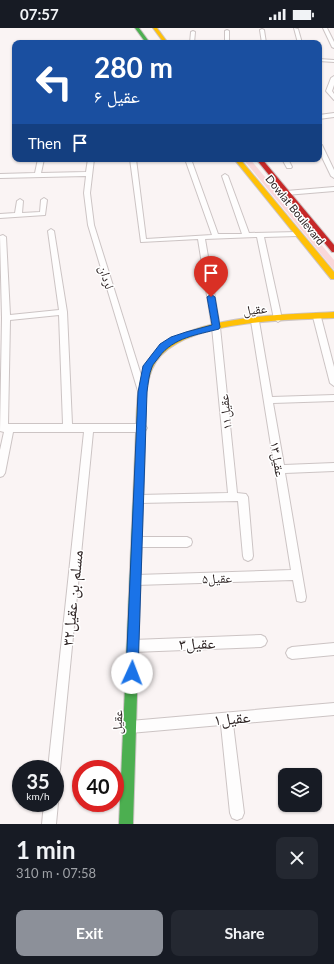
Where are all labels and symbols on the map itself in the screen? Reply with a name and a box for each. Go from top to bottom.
street label: Dowlat Boulevard [263,172,328,247]
pin [194,256,228,297]
street label: لردان [95,263,118,291]
street label: عقیل [242,300,268,319]
street label: عقیل۱۱ [215,393,236,431]
street label: عقیل۱۳ [266,440,289,478]
street label: مسلم بن عقیل۳۲ [57,549,88,647]
street label: عقیل۵ [202,569,233,588]
street label: عقیل۳ [178,632,216,655]
position arrow [111,652,153,694]
street label: عقیل۱ [213,706,251,731]
street label: عقیل [109,709,126,734]
speed limit sign: 40 [72,760,124,812]

